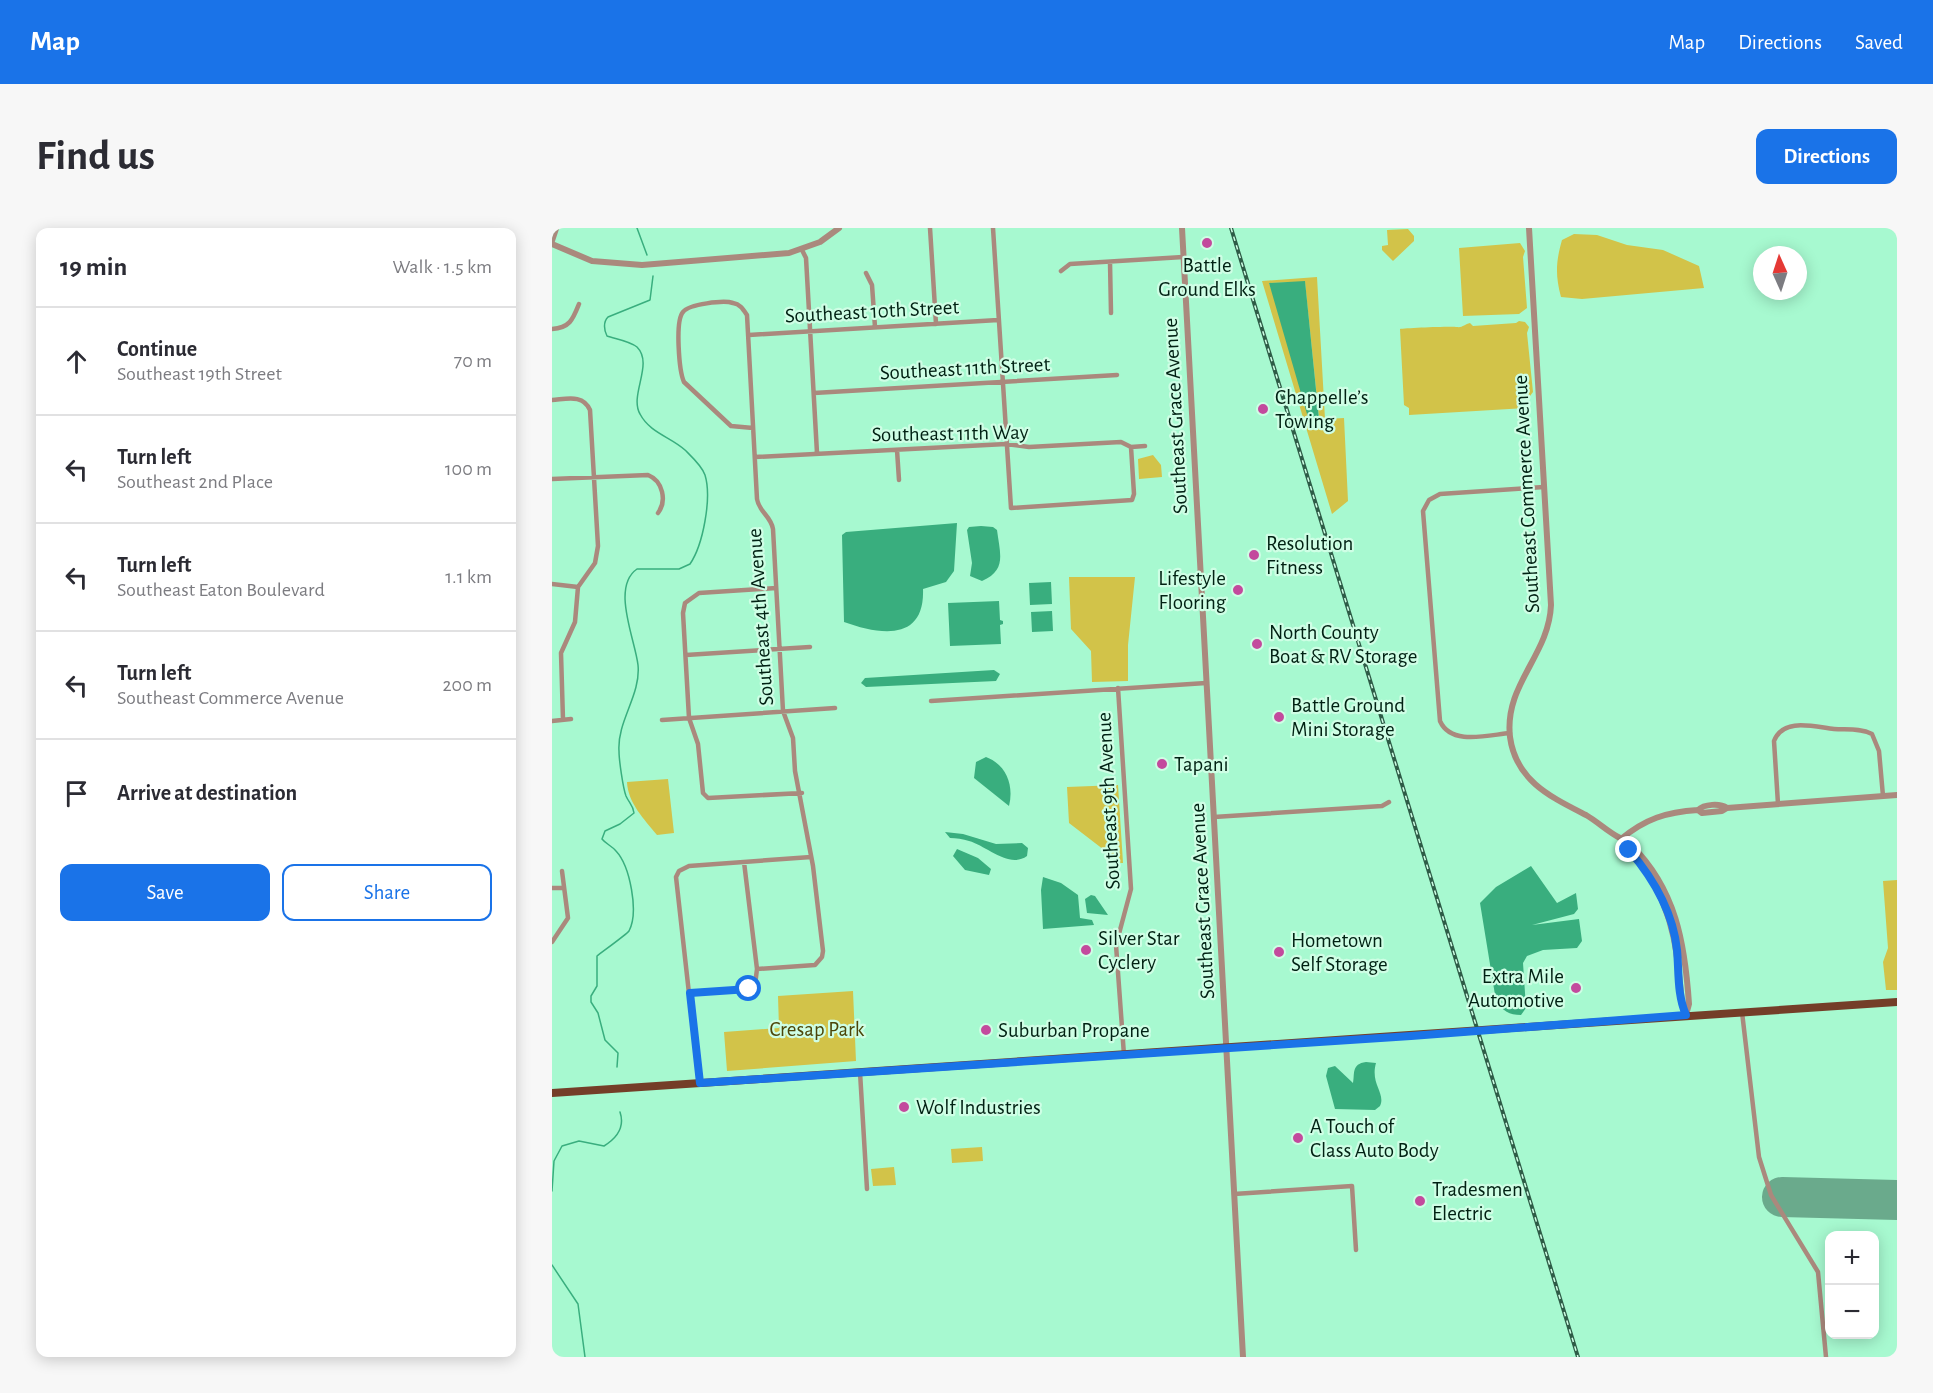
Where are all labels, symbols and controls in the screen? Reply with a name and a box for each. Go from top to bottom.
text: Map [30,28,80,56]
text: Map [1669,32,1705,53]
text: Directions [1738,32,1822,53]
text: Saved [1855,32,1903,53]
button: Directions [1756,129,1897,184]
text: Find us [36,135,155,177]
marker: Battle Ground Elks [1200,236,1214,250]
north arrow [1753,246,1807,300]
text: 19 min [60,254,127,280]
place label: Battle Ground Elks [1158,255,1256,300]
text: Walk · 1.5 km [393,257,492,277]
street label: Southeast 10th Street [784,296,960,327]
street label: Southeast Grace Avenue [1160,317,1191,515]
text: Continue [117,338,197,360]
icon: ahead [60,345,93,378]
text: 70 m [454,351,492,371]
street label: Southeast 11th Street [879,354,1051,383]
text: Southeast 19th Street [117,364,282,384]
street label: Southeast Commerce Avenue [1510,374,1543,614]
place label: Chappelle’s Towing [1275,387,1368,432]
marker: Chappelle’s Towing [1256,402,1270,416]
street label: Southeast 11th Way [871,422,1029,445]
text: Turn left [117,446,191,468]
icon: left [60,453,93,486]
text: 100 m [445,459,492,479]
text: Southeast 2nd Place [117,472,273,492]
street label: Southeast 4th Avenue [744,528,777,706]
place label: Resolution Fitness [1266,533,1353,578]
marker: Resolution Fitness [1247,548,1261,562]
text: Turn left [117,554,191,576]
icon: left [60,561,93,594]
text: 1.1 km [445,567,492,587]
place label: Lifestyle Flooring [1158,568,1227,613]
text: Southeast Eaton Boulevard [117,580,325,600]
marker: Lifestyle Flooring [1231,583,1245,597]
place label: North County Boat & RV Storage [1269,622,1417,667]
marker: North County Boat & RV Storage [1250,637,1264,651]
text: Turn left [117,662,191,684]
icon: left [60,669,93,702]
text: 200 m [442,675,492,695]
text: Southeast Commerce Avenue [117,688,344,708]
place label: Battle Ground Mini Storage [1291,695,1405,740]
marker: Battle Ground Mini Storage [1272,710,1286,724]
street label: Southeast 9th Avenue [1093,712,1124,890]
place label: Tapani [1174,754,1229,775]
marker: Tapani [1155,757,1169,771]
icon: arrive [60,777,93,810]
text: Arrive at destination [117,782,297,804]
street label: Southeast Grace Avenue [1187,802,1218,1000]
route end [1615,836,1641,862]
button: Save [60,864,270,921]
button: Share [282,864,492,921]
place label: Silver Star Cyclery [1098,928,1180,973]
place label: Hometown Self Storage [1291,930,1388,975]
marker: Silver Star Cyclery [1079,943,1093,957]
marker: Hometown Self Storage [1272,945,1286,959]
place label: Extra Mile Automotive [1468,966,1564,1011]
route start [735,975,761,1001]
marker: Extra Mile Automotive [1569,981,1583,995]
park label: Cresap Park [770,1019,865,1040]
place label: Suburban Propane [998,1020,1150,1041]
marker: Suburban Propane [979,1023,993,1037]
place label: Wolf Industries [916,1097,1041,1118]
marker: Wolf Industries [897,1100,911,1114]
place label: A Touch of Class Auto Body [1310,1116,1439,1161]
marker: A Touch of Class Auto Body [1291,1131,1305,1145]
place label: Tradesmen Electric [1432,1179,1523,1224]
marker: Tradesmen Electric [1413,1194,1427,1208]
map controls [1825,1231,1879,1339]
button: + [1825,1231,1879,1285]
button: − [1825,1285,1879,1339]

